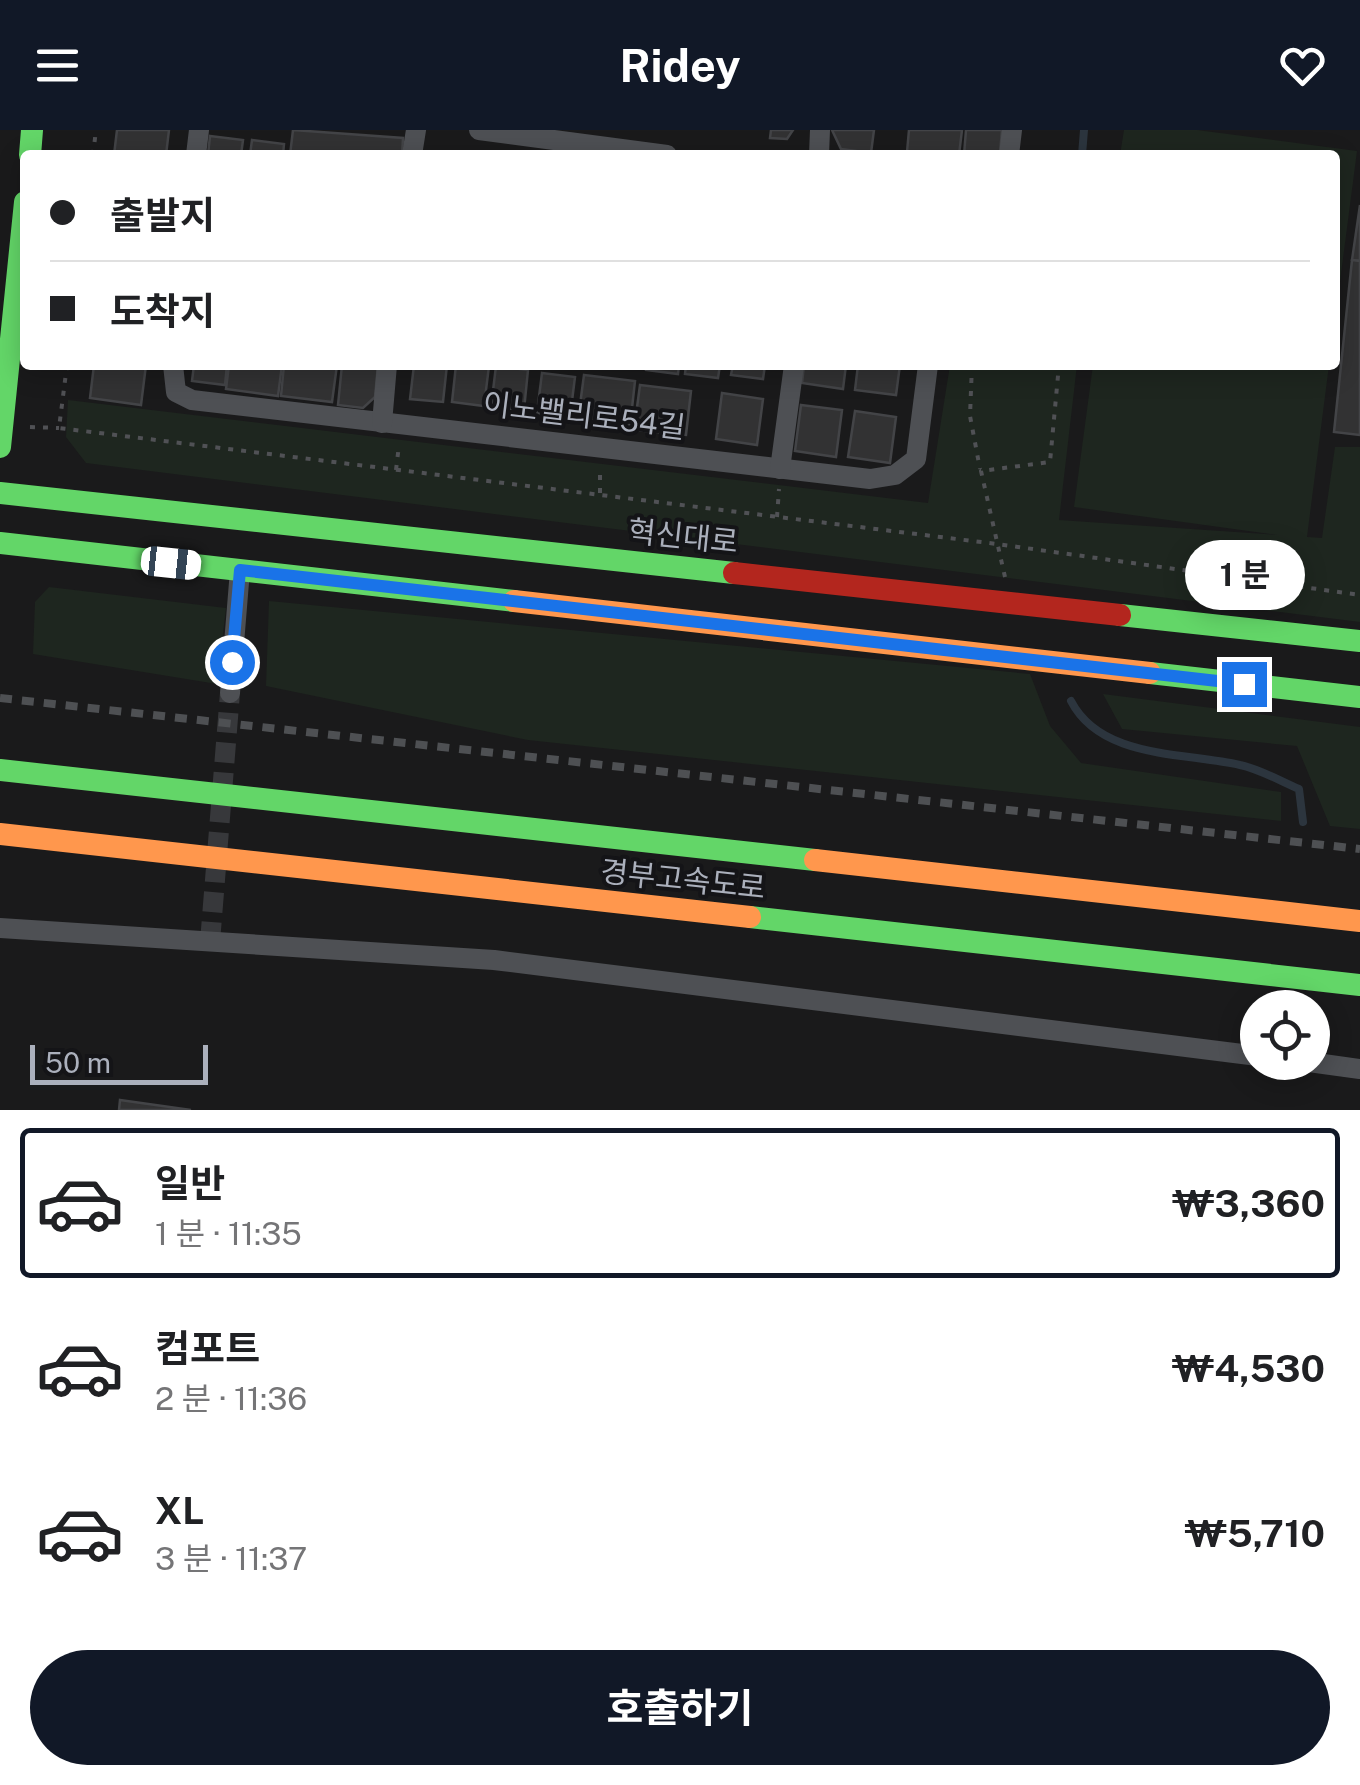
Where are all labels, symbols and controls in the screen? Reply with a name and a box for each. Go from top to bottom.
icon: menu [30,38,85,93]
icon: heart [1275,38,1330,93]
text: Ridey [619,39,741,92]
text: 출발지 [110,193,215,238]
text: 도착지 [110,289,215,334]
street label: 이노밸리로54길 [481,385,687,445]
street label: 혁신대로 [626,512,740,560]
callout: 1 분 [1184,539,1304,609]
car [140,545,202,581]
text: 1 분 [1220,556,1270,593]
route start [210,640,255,685]
route end [1222,662,1267,707]
street label: 경부고속도로 [599,852,767,906]
map controls [1240,990,1330,1080]
button: locate [1240,990,1330,1080]
scale bar [30,1040,208,1084]
text: 50 m [45,1046,111,1079]
icon: car [35,1158,125,1248]
text: 일반 [155,1161,225,1206]
text: ₩3,360 [1172,1181,1325,1226]
text: 1 분 · 11:35 [155,1215,302,1252]
icon: car [35,1323,125,1413]
text: 컴포트 [155,1326,260,1371]
text: ₩4,530 [1172,1346,1325,1391]
text: 2 분 · 11:36 [155,1380,307,1417]
icon: car [35,1488,125,1578]
text: XL [155,1488,204,1533]
text: ₩5,710 [1185,1511,1325,1556]
text: 3 분 · 11:37 [155,1540,307,1577]
button: 호출하기 [30,1650,1330,1765]

